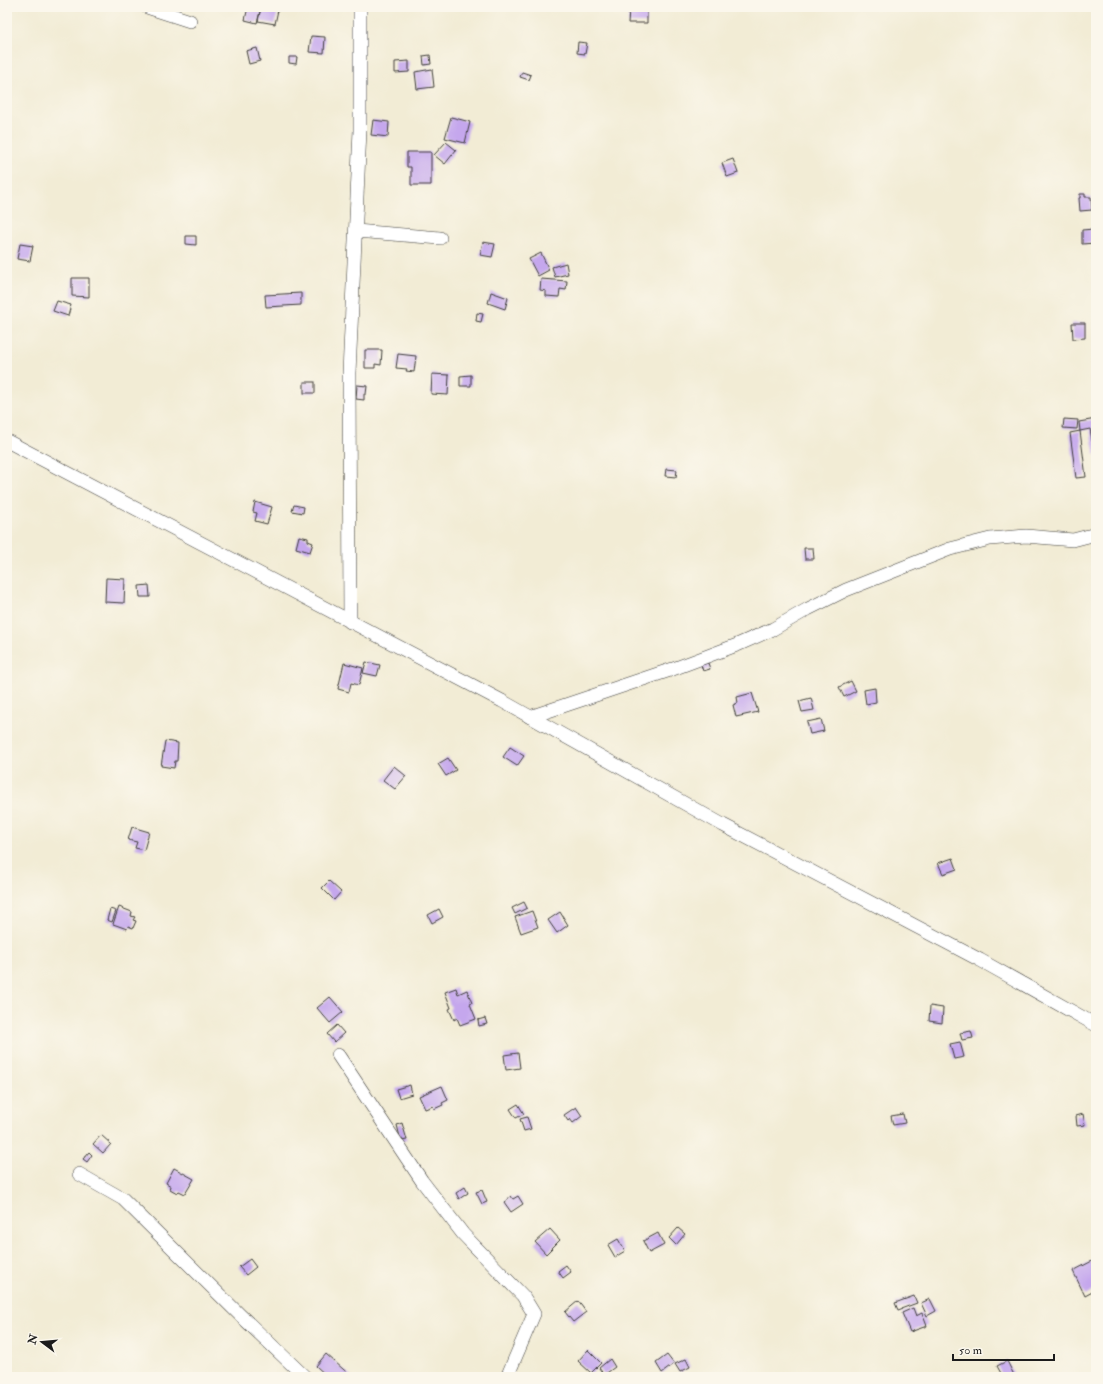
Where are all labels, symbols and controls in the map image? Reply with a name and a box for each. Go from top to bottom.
north arrow [22,1322,62,1362]
text: N [25,1332,41,1347]
scale bar [953,1336,1054,1362]
text: 50 m [959,1343,983,1358]

